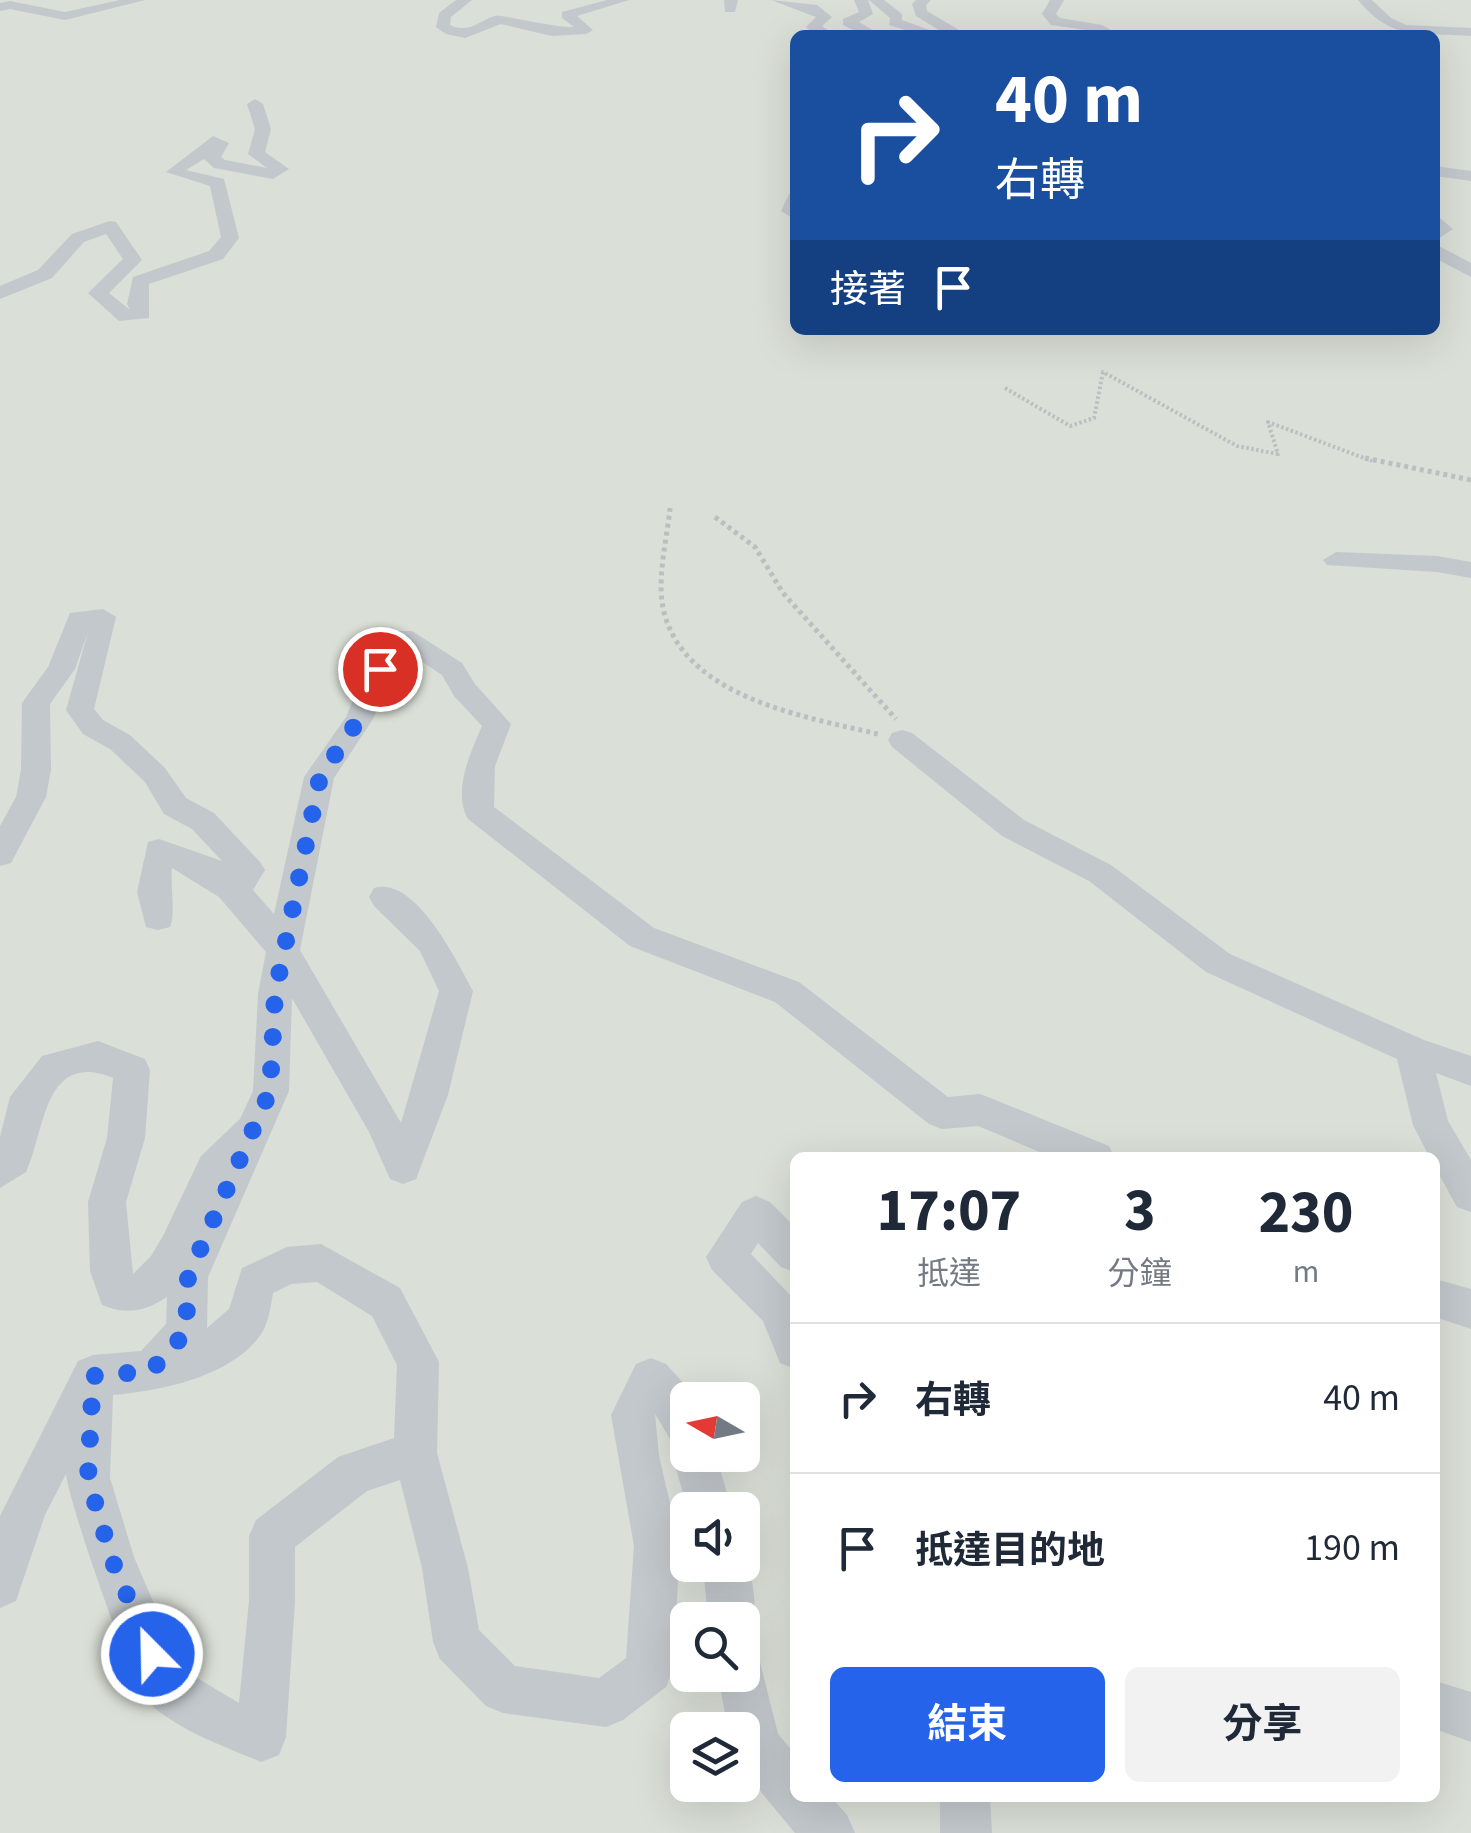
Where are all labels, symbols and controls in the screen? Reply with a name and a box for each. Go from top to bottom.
text: 40 m [995,50,1143,150]
icon: right [830,70,960,200]
text: 右轉 [995,149,1085,213]
icon: arrive [926,260,981,315]
text: 接著 [830,263,906,317]
pin [338,627,423,712]
icon: arrive [353,642,408,697]
text: 17:07 [877,1169,1021,1254]
text: 3 [1124,1169,1156,1254]
text: 230 [1258,1171,1353,1256]
text: m [1293,1249,1319,1295]
text: 抵達 [917,1251,981,1297]
text: 分鐘 [1108,1251,1172,1297]
icon: right [830,1371,885,1426]
text: 40 m [1323,1371,1400,1425]
text: 右轉 [915,1374,991,1428]
north arrow [670,1382,760,1472]
map controls [670,1382,760,1802]
button: sound [670,1492,760,1582]
icon: arrive [830,1521,885,1576]
text: 190 m [1304,1521,1400,1575]
text: 抵達目的地 [915,1524,1105,1578]
position arrow [100,1602,204,1706]
button: search [670,1602,760,1692]
button: 結束 [830,1667,1105,1782]
button: 分享 [1125,1667,1400,1782]
button: layers [670,1712,760,1802]

